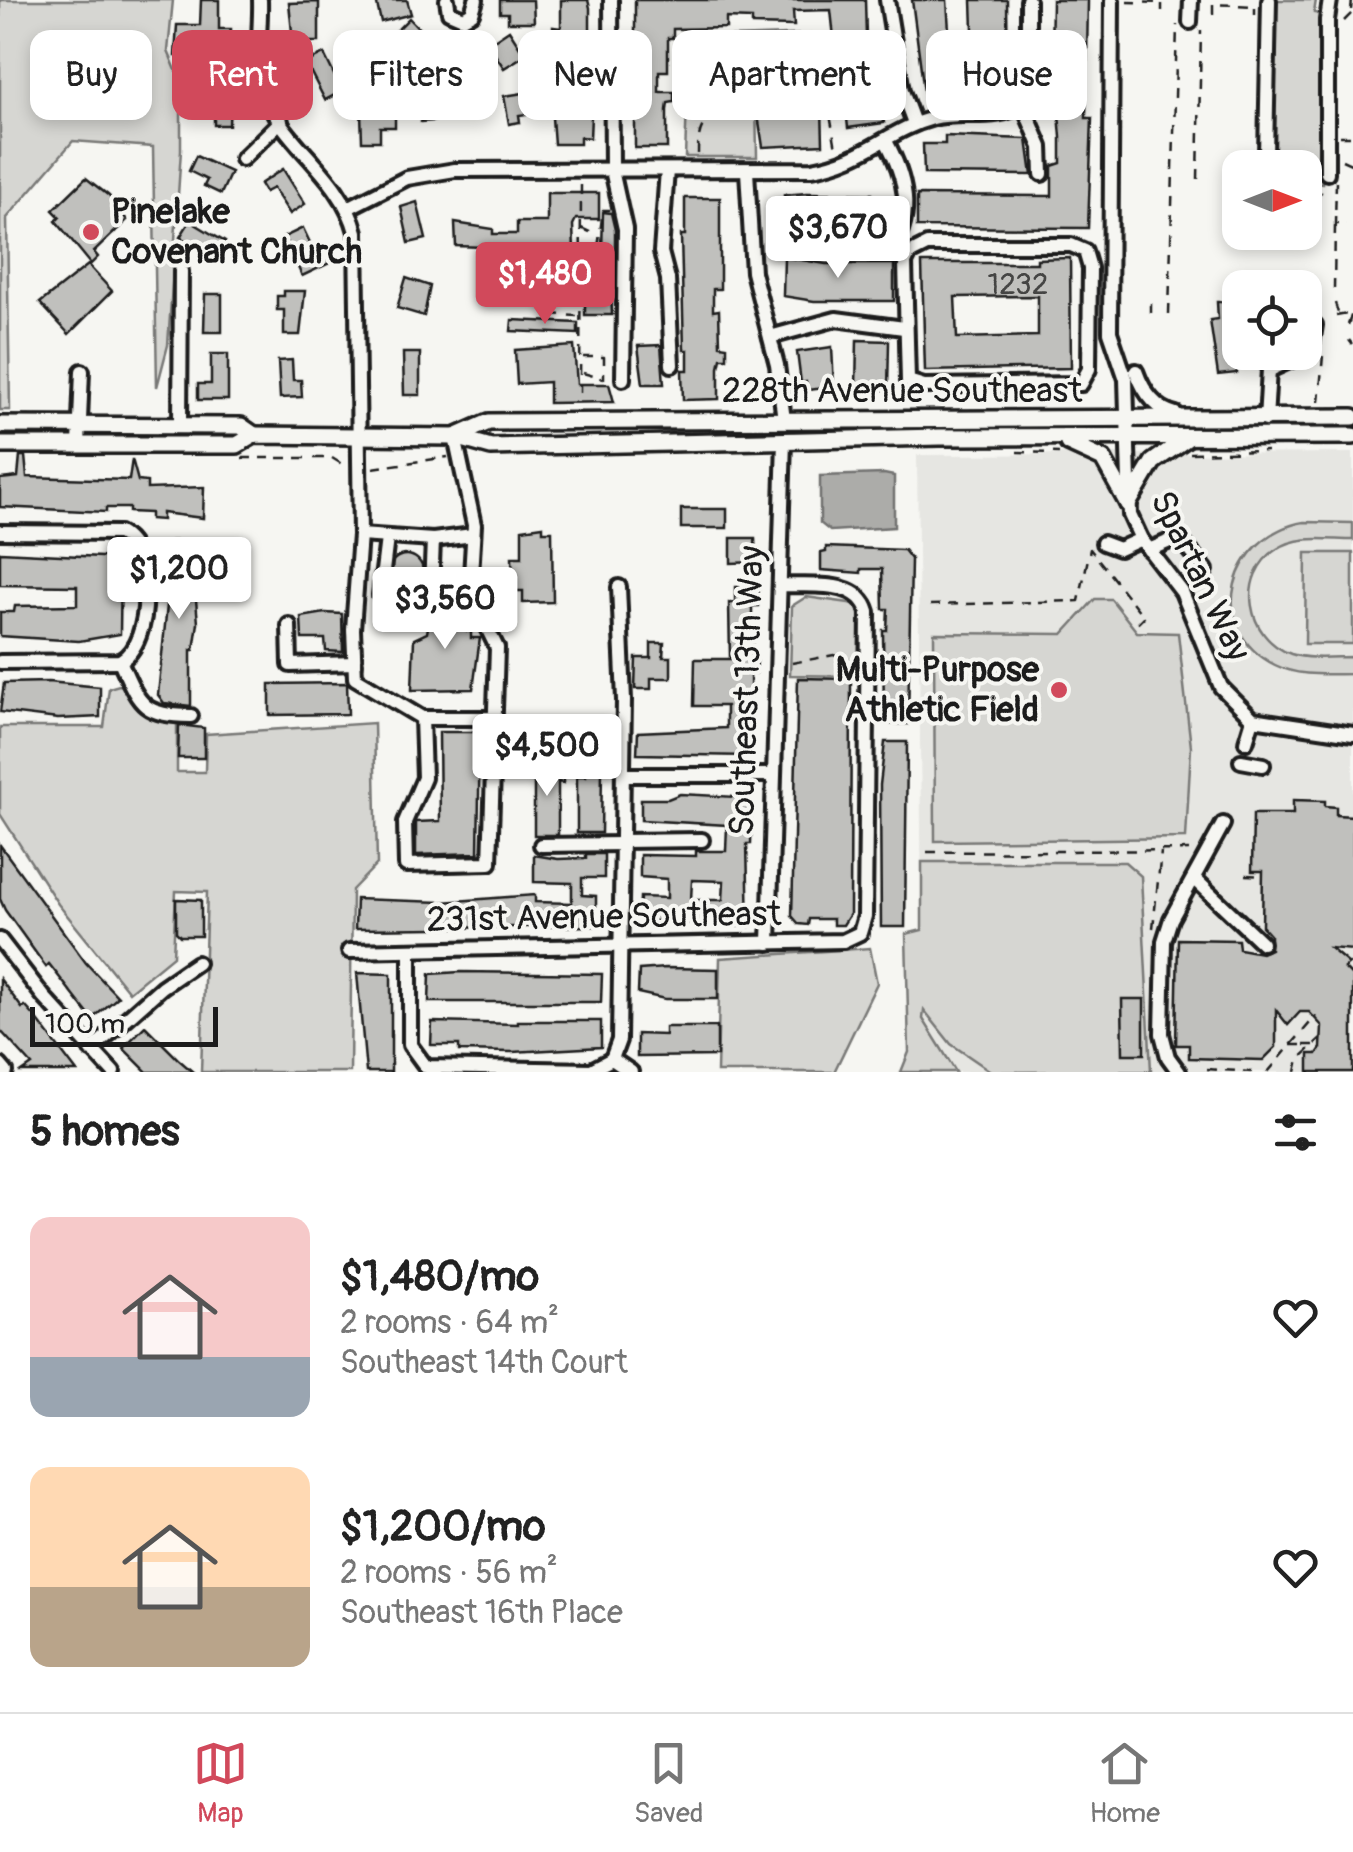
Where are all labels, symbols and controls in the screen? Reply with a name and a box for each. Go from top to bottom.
chip: Buy [30,30,152,120]
chip: Rent [172,30,313,120]
chip: Filters [333,30,498,120]
chip: New [518,30,652,120]
chip: Apartment [672,30,906,120]
chip: House [926,30,1087,120]
north arrow [1222,150,1322,250]
map controls [1222,150,1322,370]
place label: Pinelake Covenant Church [111,190,362,274]
pin: $3,670 [757,196,919,281]
text: $3,670 [788,208,888,248]
marker: Pinelake Covenant Church [80,221,102,243]
pin: $1,480 [464,242,626,327]
text: $1,480 [498,254,592,294]
house number: 1232 [987,266,1049,303]
button: locate [1222,270,1322,370]
street label: 228th Avenue Southeast [722,369,1083,413]
street label: Spartan Way [1140,484,1260,668]
pin: $1,200 [98,537,260,622]
street label: Southeast 13th Way [720,545,774,837]
text: $1,200 [129,549,229,589]
pin: $3,560 [364,567,526,652]
text: $3,560 [394,579,496,619]
place label: Multi-Purpose Athletic Field [836,648,1040,732]
marker: Multi-Purpose Athletic Field [1048,679,1070,701]
pin: $4,500 [466,714,628,799]
text: $4,500 [494,726,600,766]
street label: 231st Avenue Southeast [426,892,783,942]
scale bar [30,1002,218,1046]
text: 100 m [45,1007,125,1042]
icon: filters [1268,1105,1323,1160]
text: 5 homes [30,1106,180,1158]
text: $1,480/mo [340,1251,539,1303]
icon: home [110,1257,230,1377]
icon: heart [1268,1290,1323,1345]
text: 2 rooms · 64 m² [340,1303,559,1343]
text: Southeast 14th Court [340,1343,628,1383]
text: $1,200/mo [340,1501,546,1553]
icon: home [110,1507,230,1627]
icon: heart [1268,1540,1323,1595]
text: 2 rooms · 56 m² [340,1553,558,1593]
text: Southeast 16th Place [340,1593,623,1633]
tab: Map [193,1736,248,1831]
tab: Saved [634,1736,703,1831]
tab: Home [1089,1736,1160,1831]

